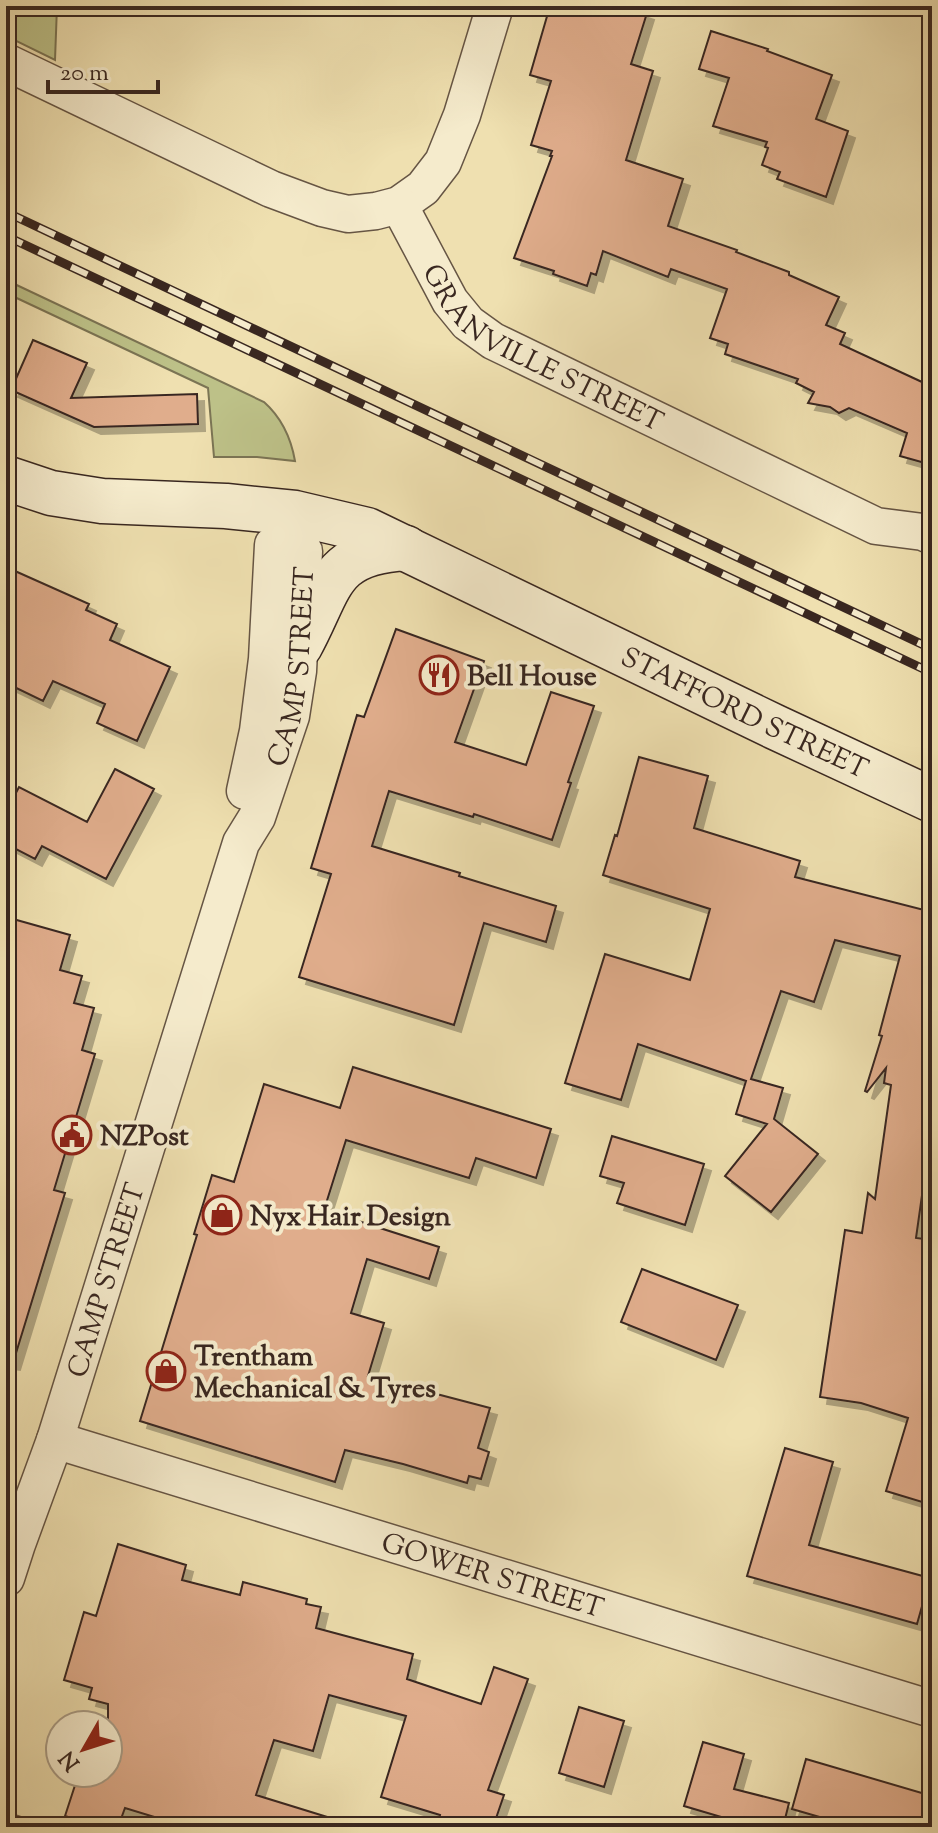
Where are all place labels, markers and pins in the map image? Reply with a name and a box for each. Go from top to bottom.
restaurant icon: Bell House [418,654,460,696]
place label: Bell House [467,658,597,698]
public building icon: NZPost [51,1114,93,1156]
place label: NZPost [100,1118,189,1158]
shop icon: Nyx Hair Design [201,1194,243,1236]
place label: Nyx Hair Design [250,1198,451,1238]
place label: Trentham Mechanical & Tyres [194,1338,436,1410]
shop icon: Trentham Mechanical & Tyres [145,1350,187,1392]

